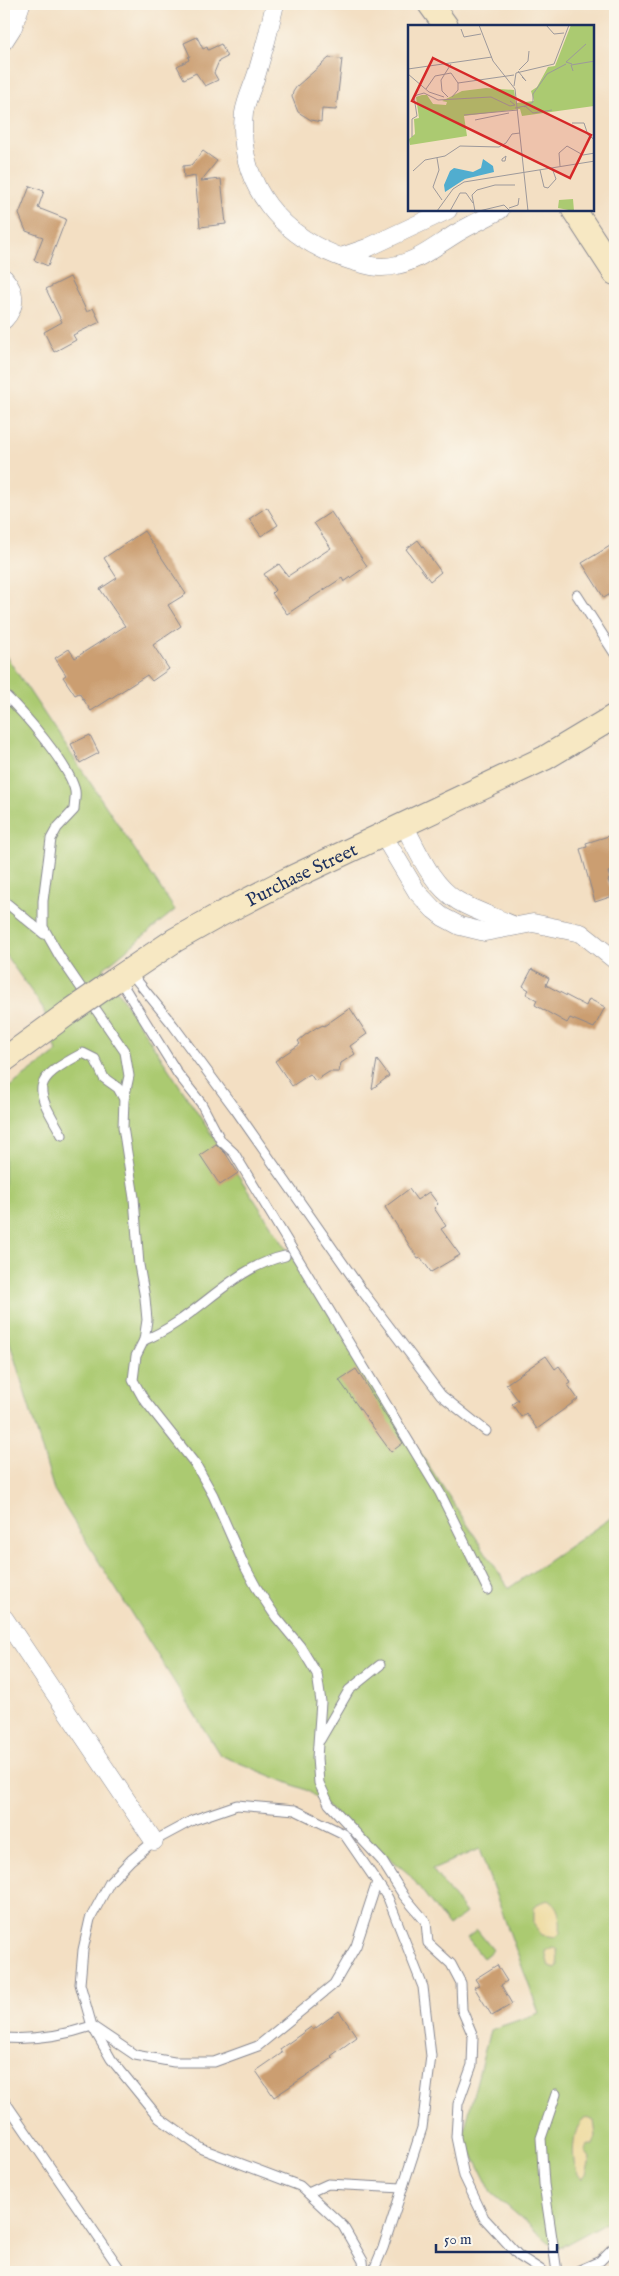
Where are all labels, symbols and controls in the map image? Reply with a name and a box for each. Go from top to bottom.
inset map [408,25,594,211]
street label: Purchase Street [242,838,362,913]
scale bar [436,2221,558,2253]
text: 50 m [444,2230,472,2249]

